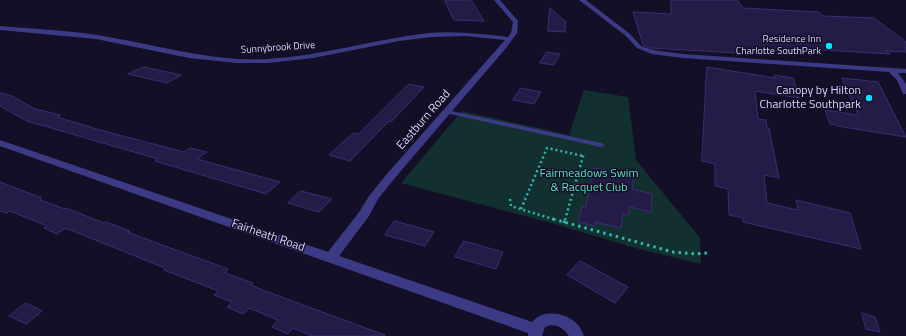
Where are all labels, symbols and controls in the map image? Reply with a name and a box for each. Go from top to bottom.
place label: Residence Inn Charlotte SouthPark [736,34,821,58]
street label: Sunnybrook Drive [241,39,315,57]
marker: Residence Inn Charlotte SouthPark [824,41,834,51]
place label: Canopy by Hilton Charlotte Southpark [760,84,861,112]
street label: Eastburn Road [394,87,454,153]
marker: Canopy by Hilton Charlotte Southpark [864,93,874,103]
park label: Fairmeadows Swim & Racquet Club [540,167,638,195]
street label: Fairheath Road [229,217,307,255]

